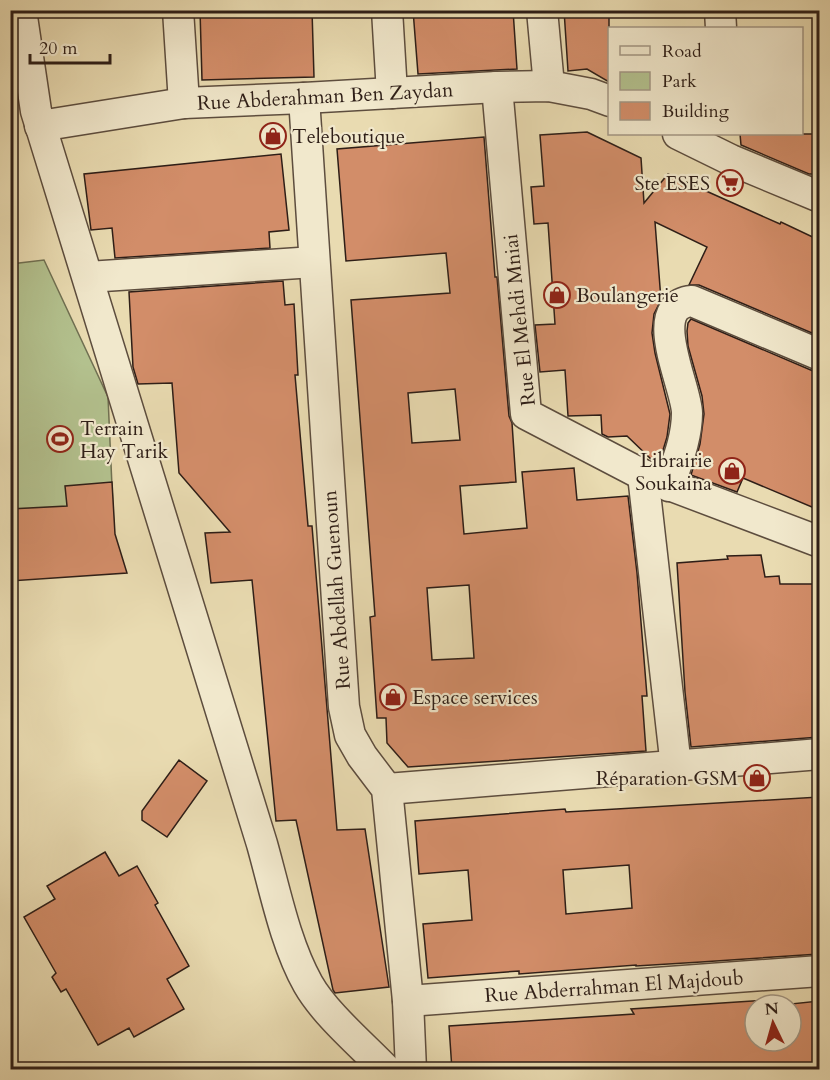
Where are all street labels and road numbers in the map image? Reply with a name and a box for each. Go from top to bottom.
street label: Rue Abderahman Ben Zaydan [196,76,455,117]
street label: Rue El Mehdi Mniai [497,232,542,407]
street label: Rue Abdellah Guenoun [316,489,357,690]
street label: Rue Abderrahman El Majdoub [484,964,744,1009]

